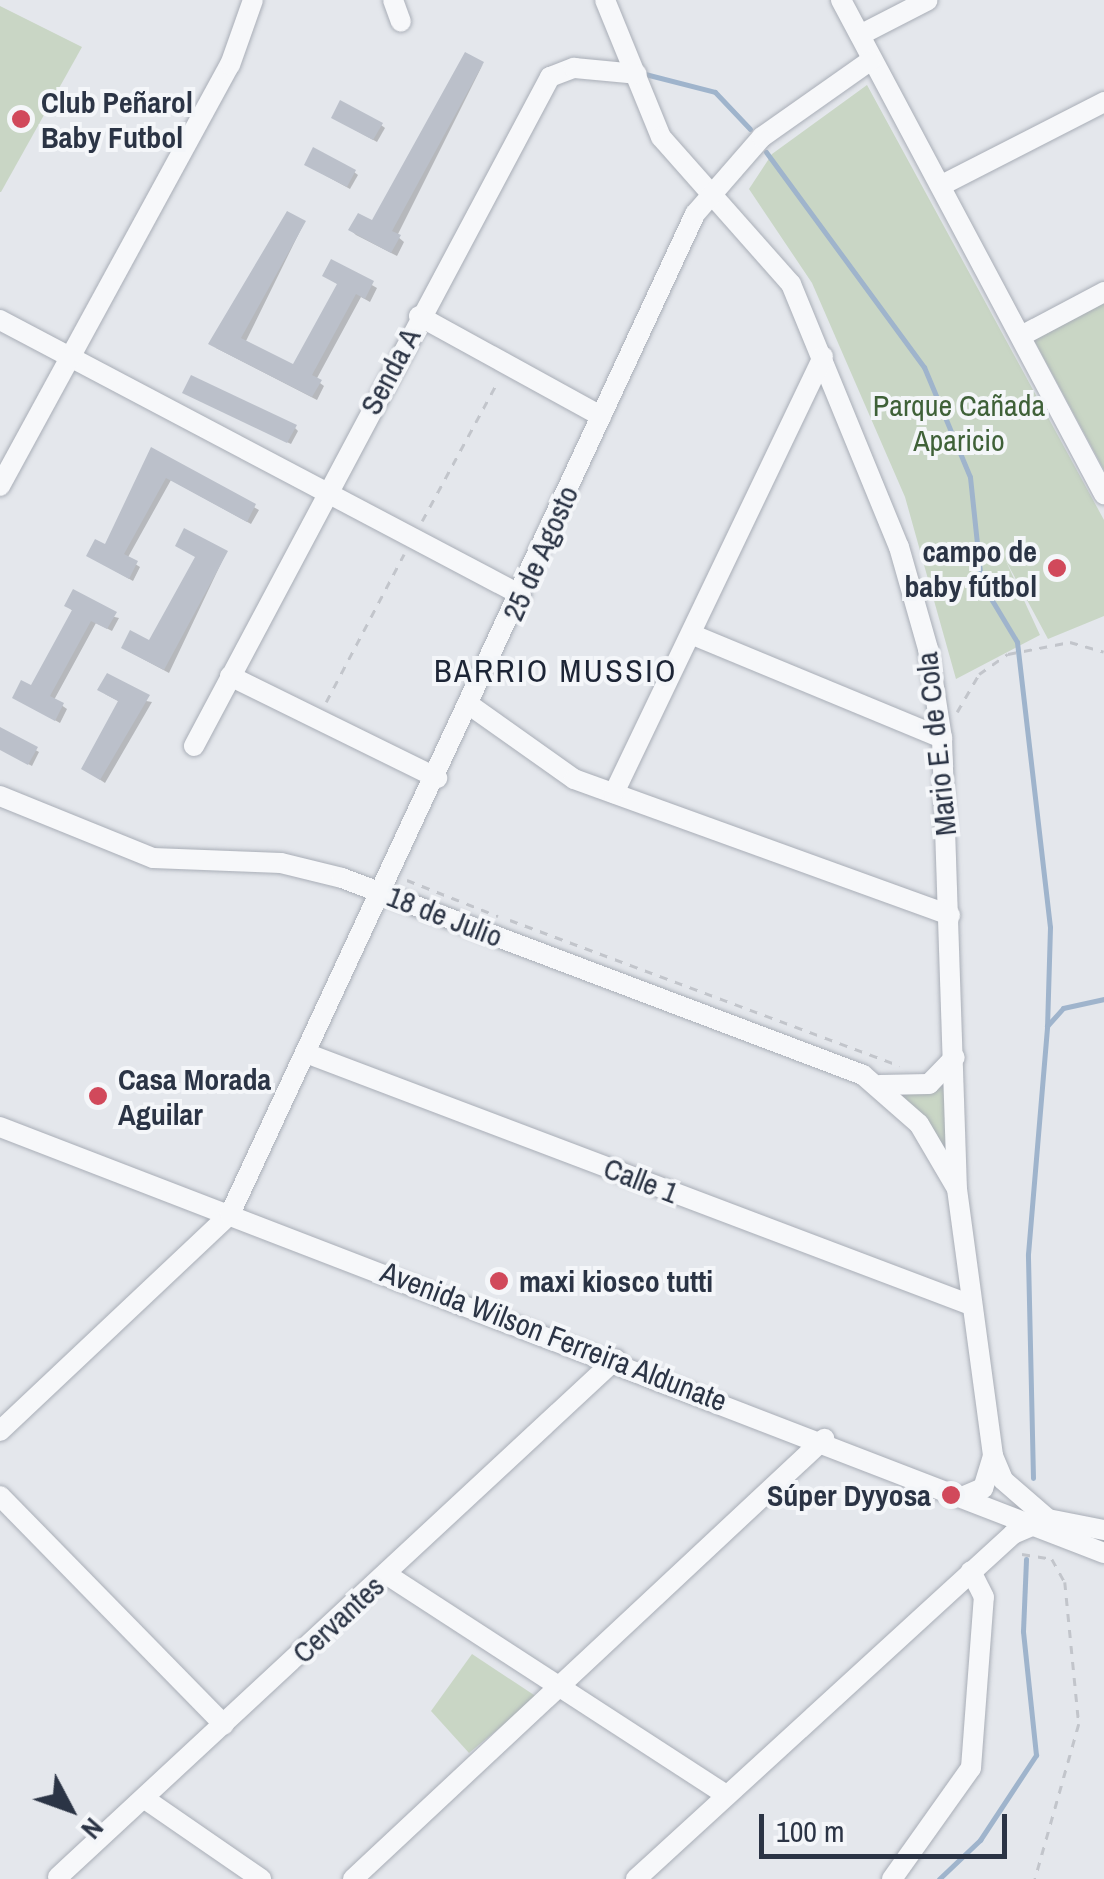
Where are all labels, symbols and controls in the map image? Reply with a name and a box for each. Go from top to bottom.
place label: Club Peñarol Baby Futbol [41,84,193,154]
marker: Club Peñarol Baby Futbol [10,108,32,130]
street label: Senda A [352,321,428,421]
park label: Parque Cañada Aparicio [873,387,1045,458]
street label: 25 de Agosto [494,479,586,627]
place label: campo de baby fútbol [904,533,1037,604]
marker: campo de baby fútbol [1046,557,1068,579]
street label: Mario E. de Cola [908,650,964,838]
district label: BARRIO MUSSIO [434,652,678,690]
street label: 18 de Julio [382,878,508,954]
place label: Casa Morada Aguilar [118,1061,271,1132]
marker: Casa Morada Aguilar [87,1085,109,1107]
street label: Calle 1 [599,1149,683,1211]
street label: Avenida Wilson Ferreira Aldunate [375,1253,733,1419]
place label: maxi kiosco tutti [519,1263,713,1299]
marker: maxi kiosco tutti [488,1270,510,1292]
place label: Súper Dyyosa [767,1477,931,1513]
marker: Súper Dyyosa [940,1484,962,1506]
street label: Cervantes [285,1568,391,1670]
north arrow [20,1759,120,1859]
scale bar [764,1794,1012,1856]
text: N [73,1810,112,1847]
text: 100 m [776,1811,844,1851]

